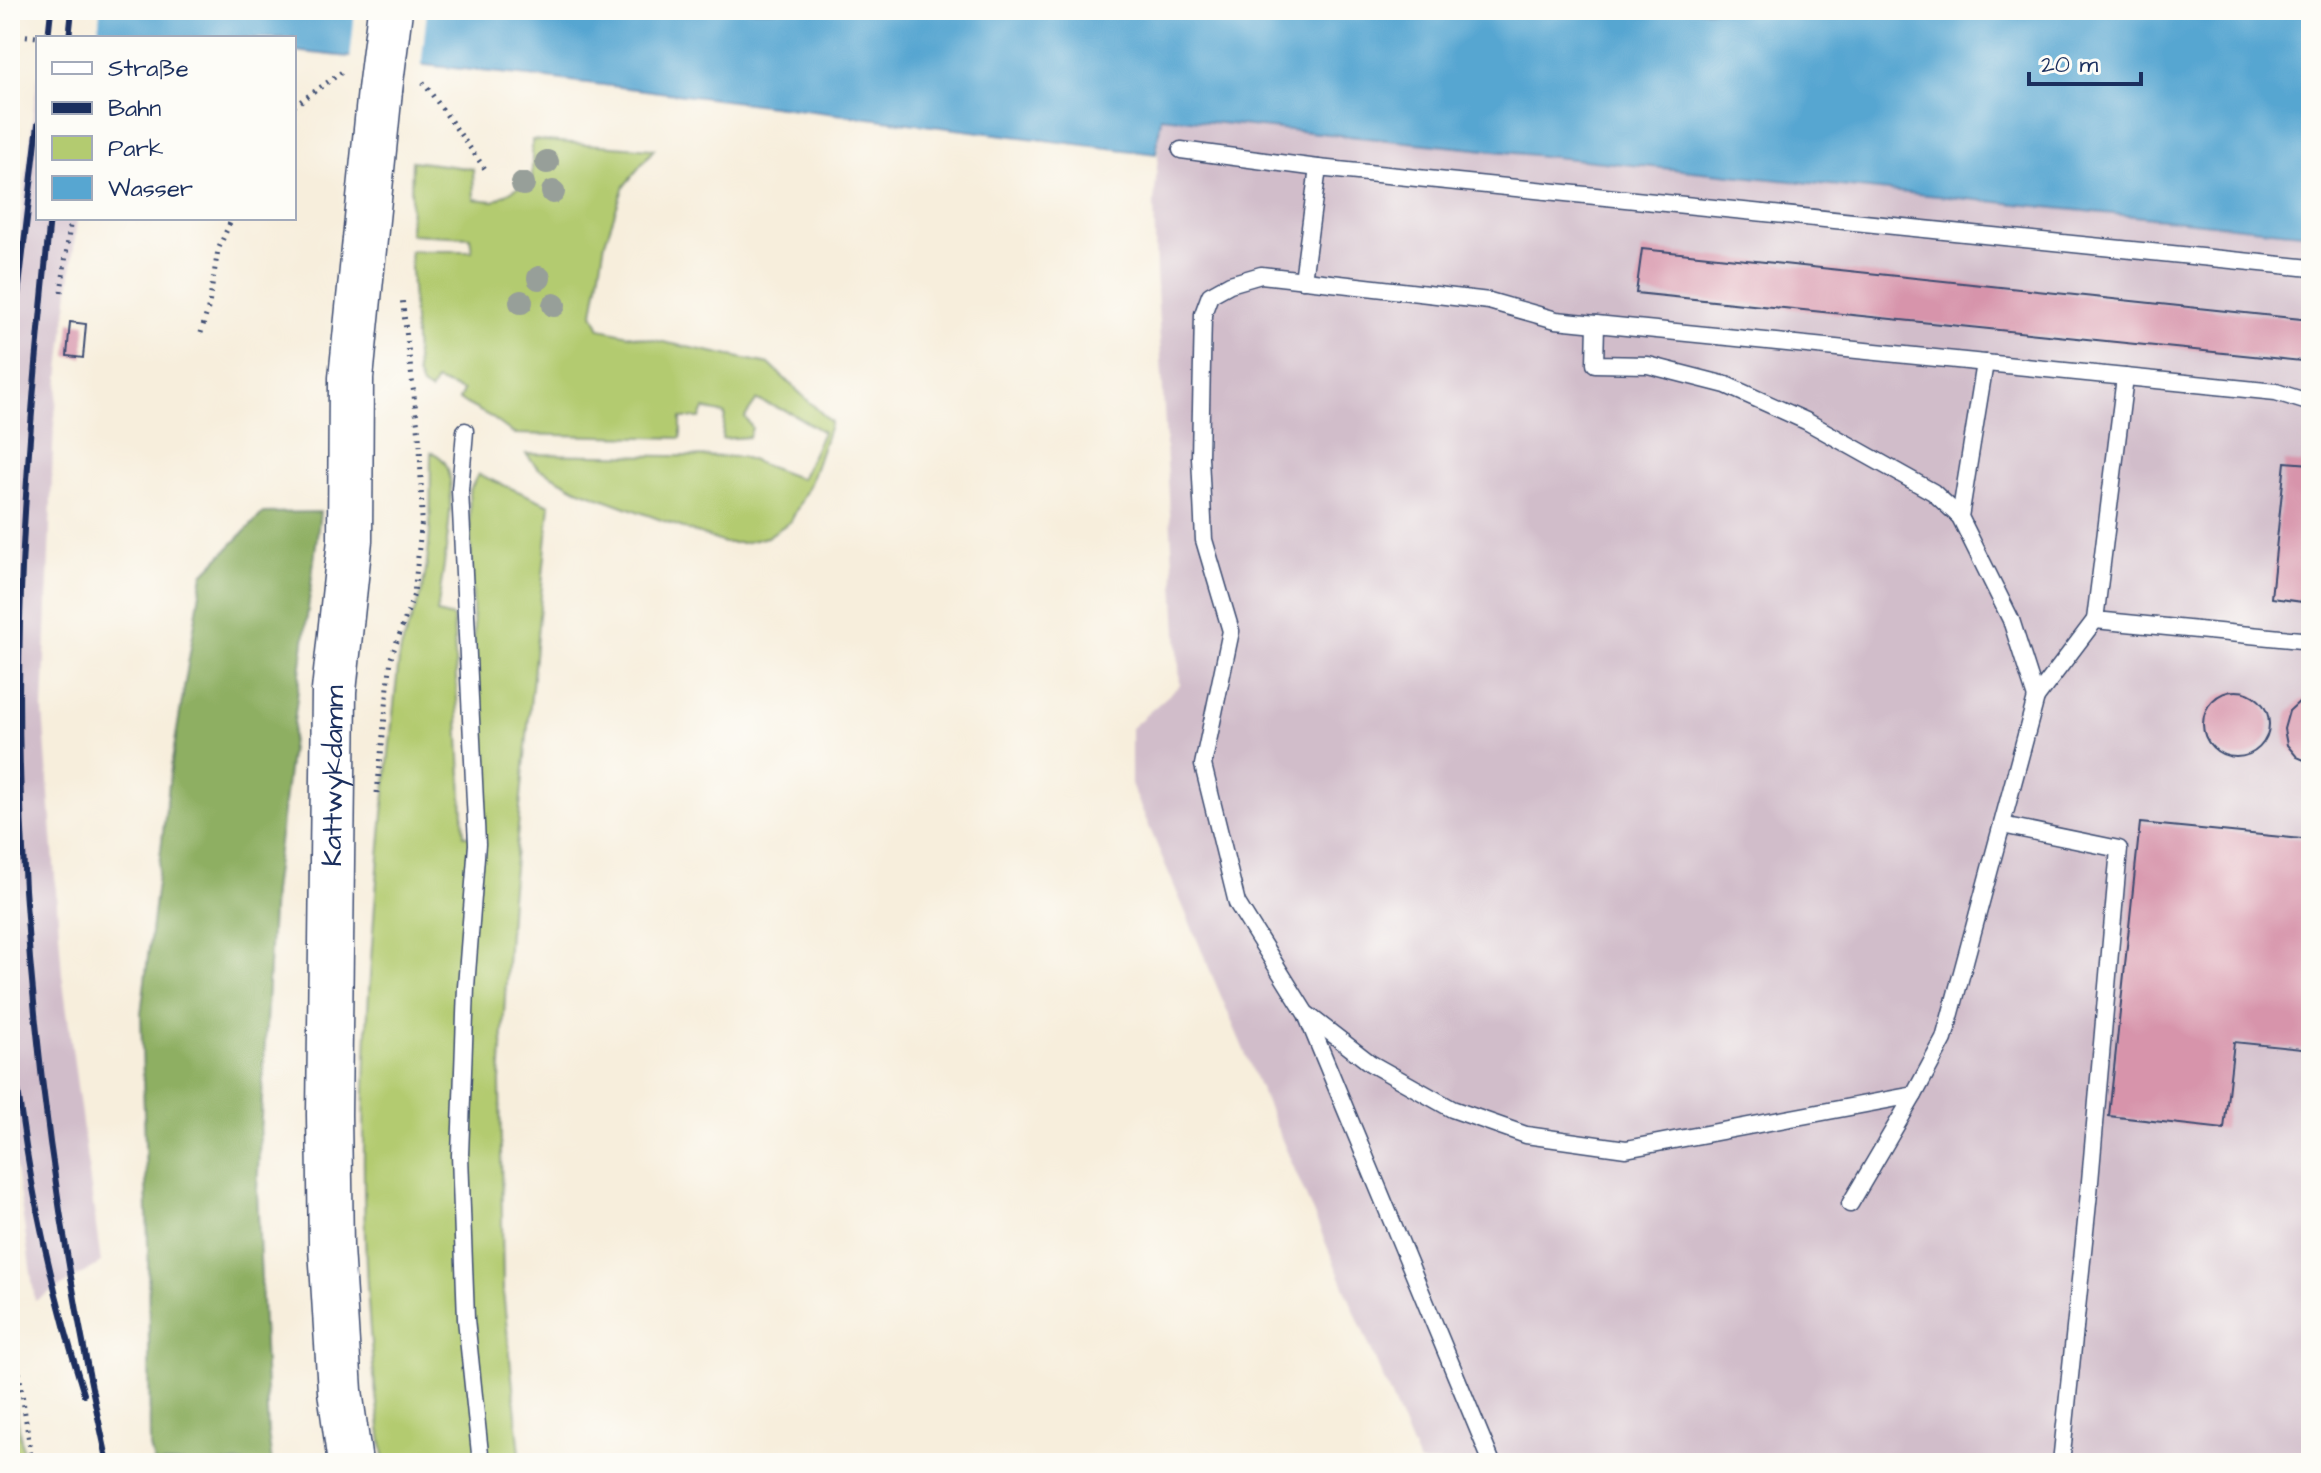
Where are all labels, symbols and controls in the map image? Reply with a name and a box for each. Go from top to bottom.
legend [36,36,296,220]
scale bar [2029,36,2141,86]
text: 20 m [2041,48,2098,82]
text: Straße [108,52,189,86]
text: Bahn [108,92,161,126]
text: Park [108,132,164,166]
text: Wasser [108,172,193,206]
street label: Kattwykdamm [312,685,355,867]

